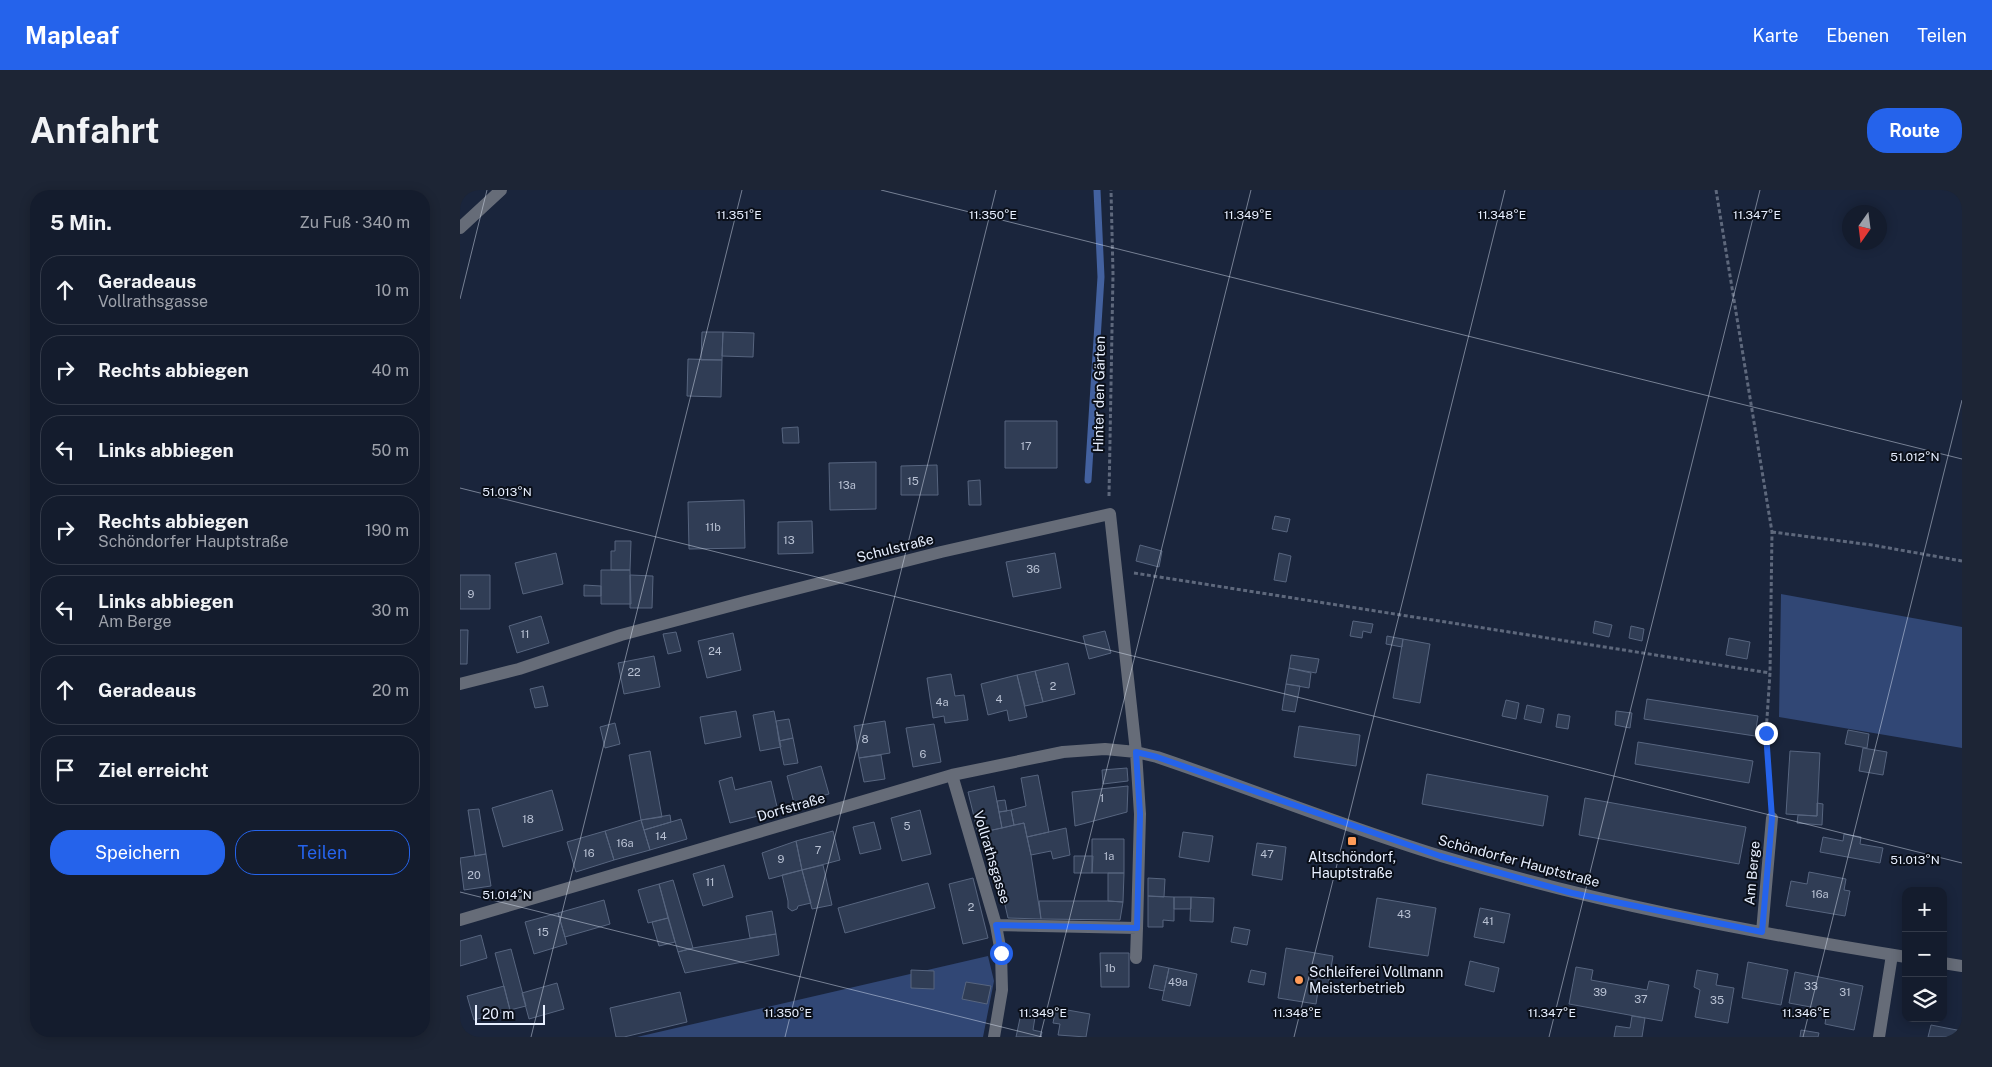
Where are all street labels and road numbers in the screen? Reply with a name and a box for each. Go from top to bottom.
street label: Hinter den Gärten [1090,336,1108,452]
street label: Schulstraße [855,531,935,565]
street label: Dorfstraße [755,790,827,824]
street label: Vollrathsgasse [970,809,1014,905]
street label: Schöndorfer Hauptstraße [1436,832,1602,890]
street label: Am Berge [1741,840,1763,906]

